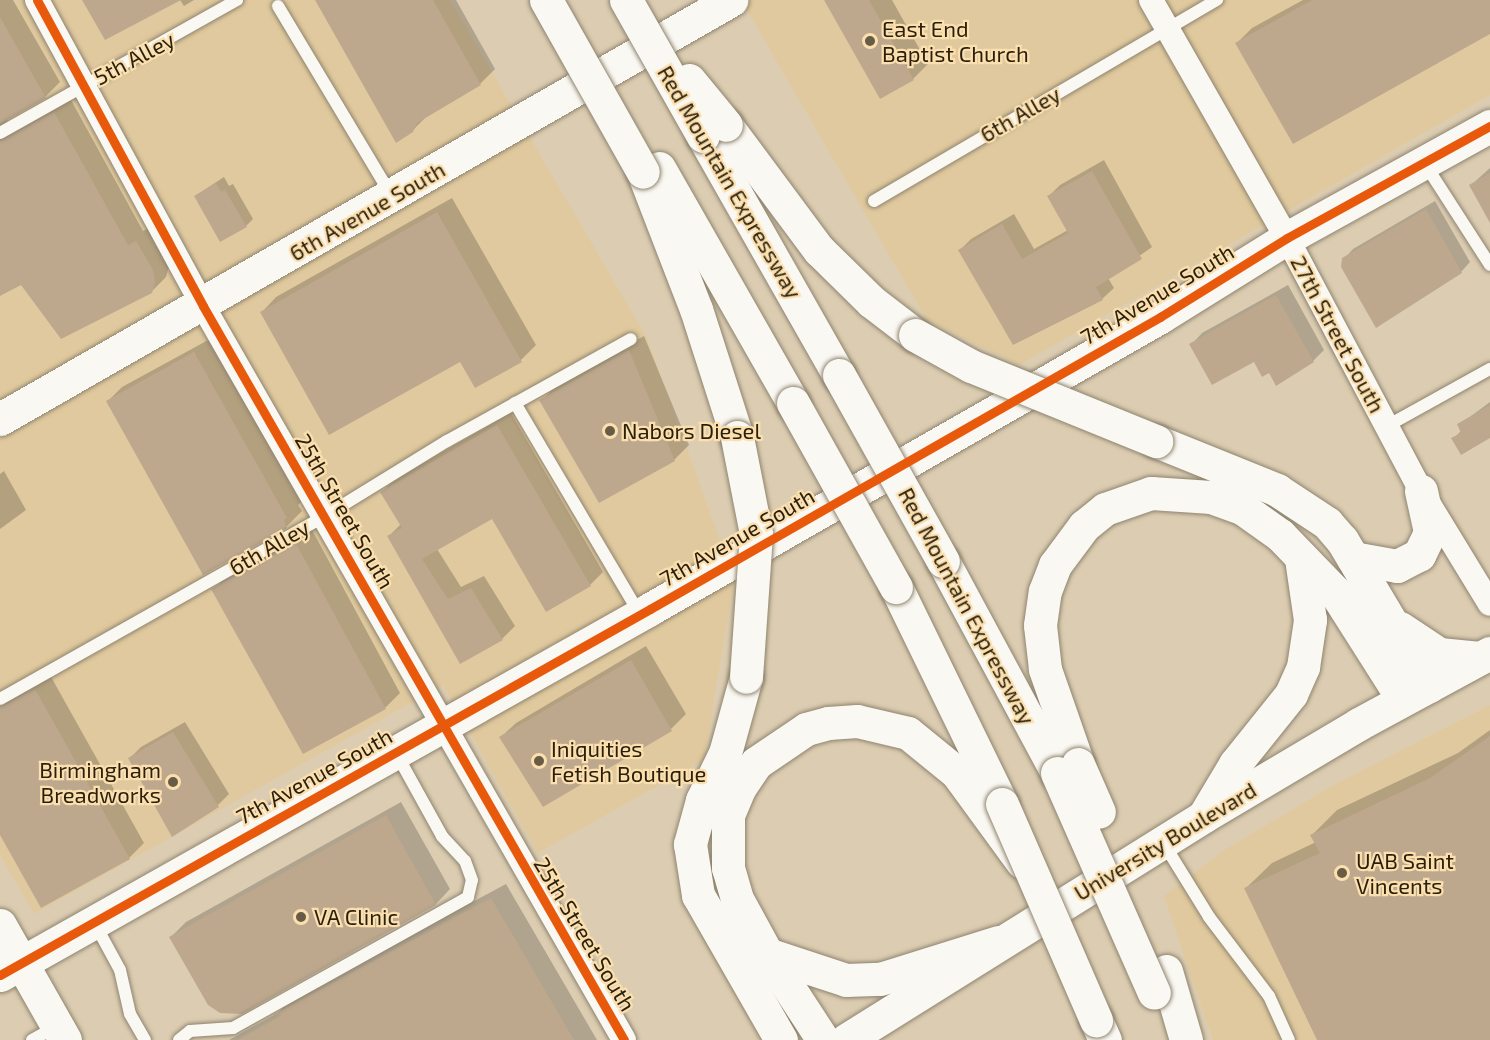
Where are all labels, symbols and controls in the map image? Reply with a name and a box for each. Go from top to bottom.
place label: East End Baptist Church [882,15,1029,66]
street label: 5th Alley [89,26,179,90]
marker: East End Baptist Church [863,34,877,48]
street label: Red Mountain Expressway [652,61,808,303]
street label: 6th Alley [975,80,1065,148]
street label: 6th Avenue South [284,156,450,266]
street label: 7th Avenue South [1075,238,1239,350]
street label: 27th Street South [1285,251,1391,417]
place label: Nabors Diesel [622,418,761,444]
marker: Nabors Diesel [603,424,617,438]
street label: 25th Street South [290,429,400,593]
street label: 7th Avenue South [655,482,819,592]
street label: Red Mountain Expressway [893,483,1041,729]
street label: 6th Alley [224,513,314,581]
street label: 7th Avenue South [231,722,397,830]
place label: Iniquities Fetish Boutique [551,735,706,786]
marker: Iniquities Fetish Boutique [532,754,546,768]
place label: Birmingham Breadworks [39,756,161,807]
marker: Birmingham Breadworks [166,775,180,789]
street label: University Boulevard [1069,776,1261,906]
place label: UAB Saint Vincents [1356,847,1454,898]
street label: 25th Street South [529,852,641,1016]
marker: UAB Saint Vincents [1333,864,1351,882]
place label: VA Clinic [314,904,399,930]
marker: VA Clinic [292,908,310,926]

